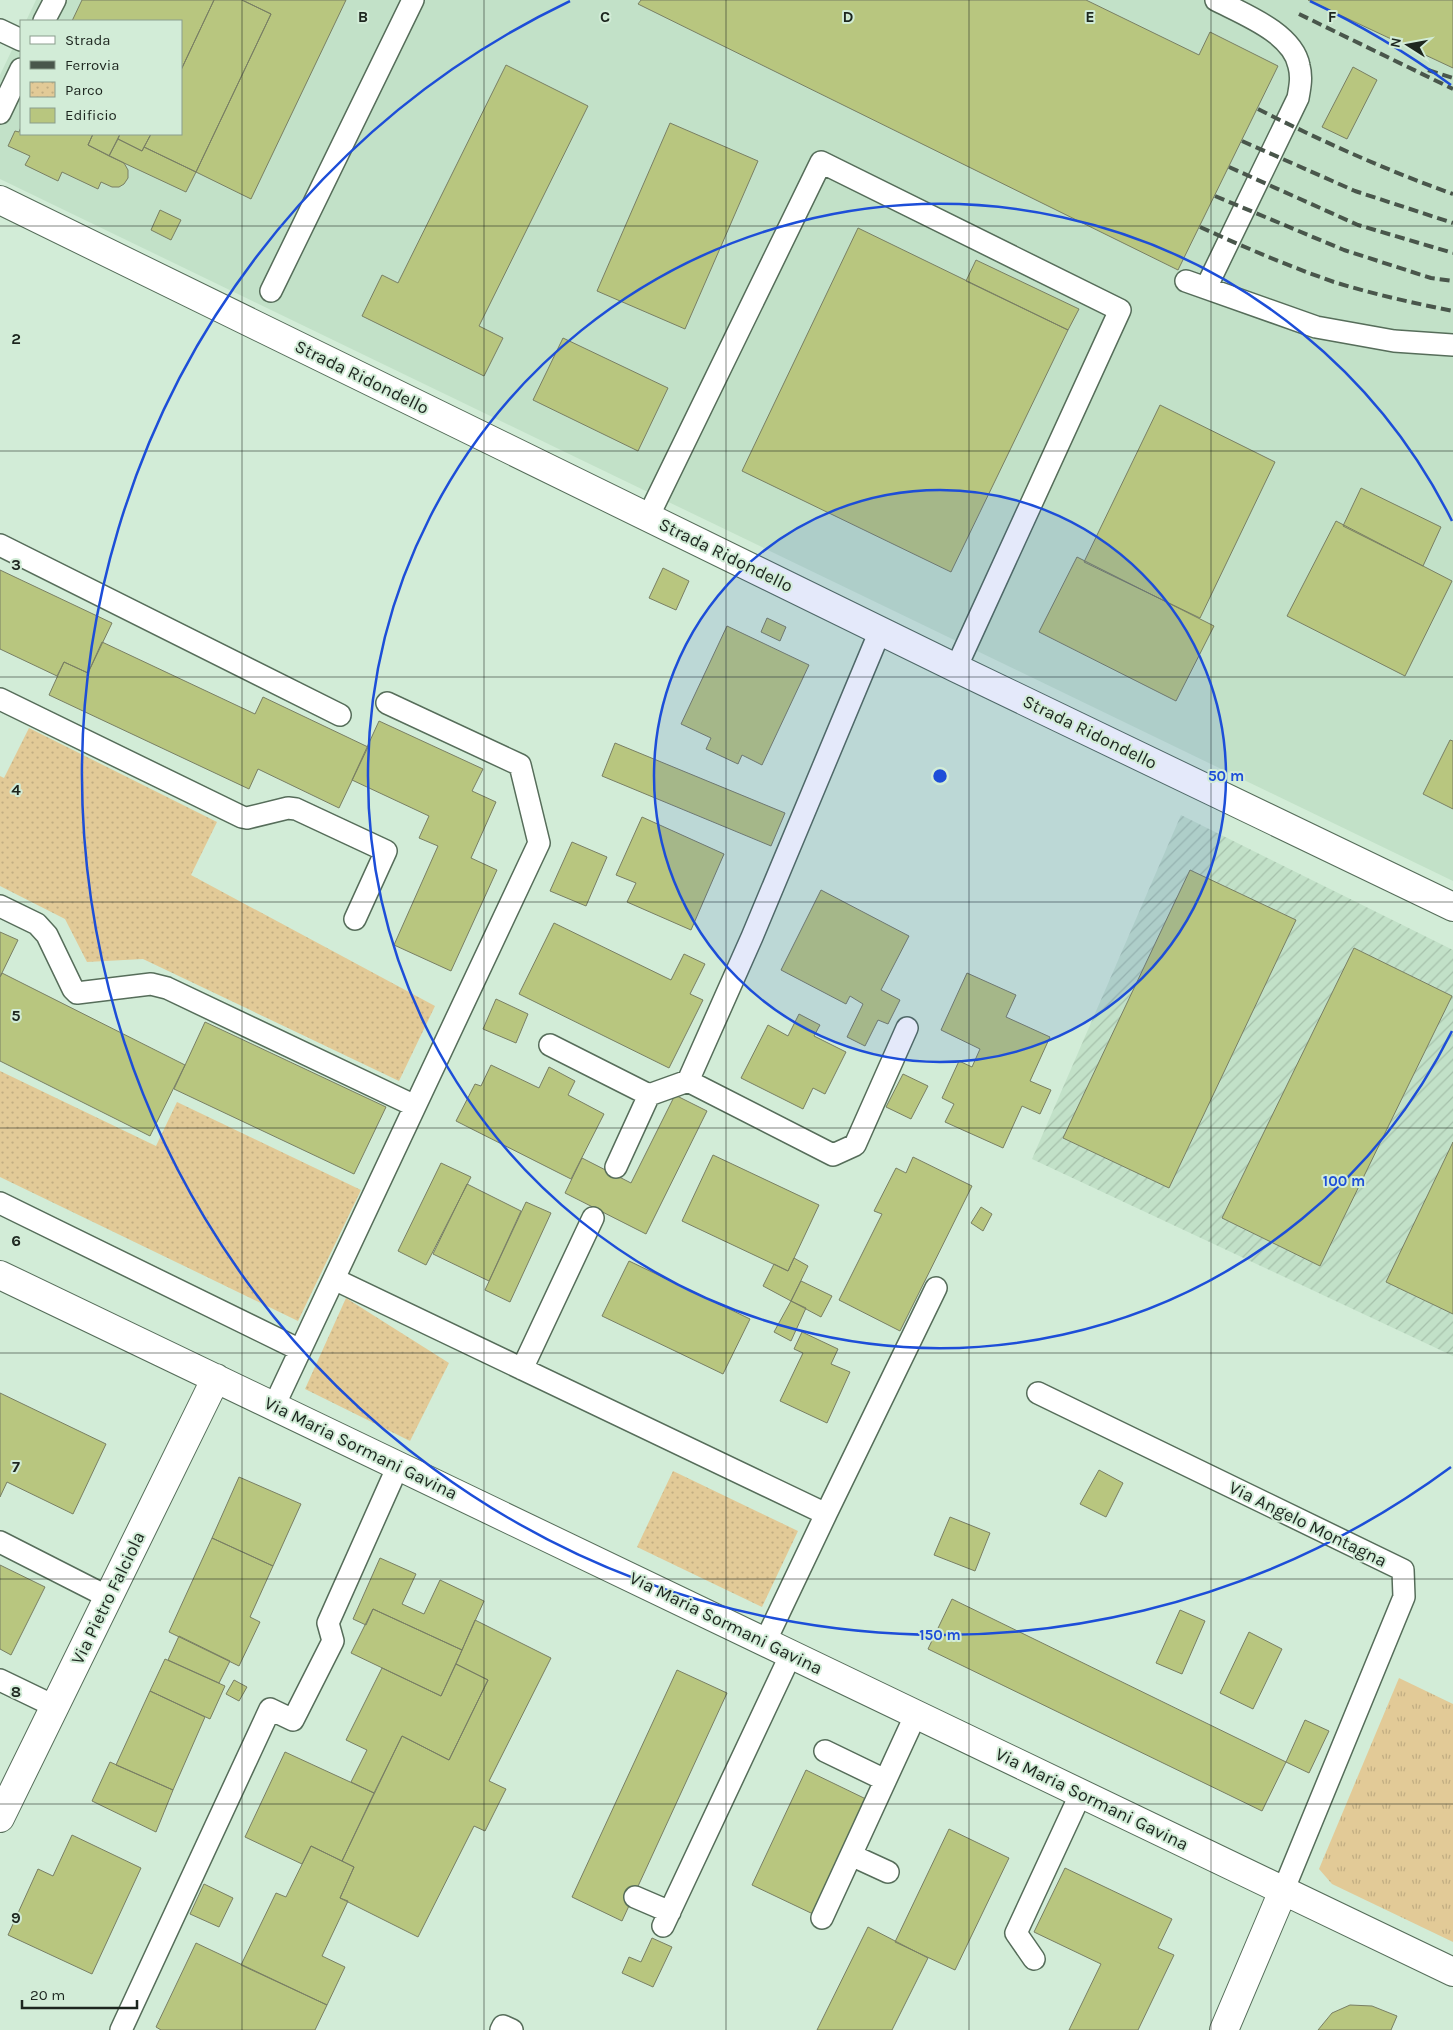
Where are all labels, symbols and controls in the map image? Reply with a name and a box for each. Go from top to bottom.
text: B [358,7,368,26]
text: C [600,7,610,26]
text: D [843,7,854,26]
text: E [1085,7,1095,26]
text: F [1328,7,1337,26]
legend [20,20,182,135]
north arrow [1383,20,1433,70]
text: Strada [65,31,111,49]
text: N [1386,36,1405,49]
text: Ferrovia [65,56,119,74]
text: Parco [65,81,103,99]
text: Edificio [65,106,117,124]
text: 2 [11,329,21,348]
street label: Strada Ridondello [291,335,433,419]
street label: Strada Ridondello [655,513,797,597]
text: 3 [11,555,21,574]
street label: Strada Ridondello [1019,690,1161,774]
centre of rings [931,767,949,785]
text: 50 m [1208,767,1244,785]
text: 4 [11,780,21,799]
text: 5 [11,1006,21,1025]
text: 100 m [1323,1172,1365,1190]
text: 6 [11,1231,21,1250]
street label: Via Maria Sormani Gavina [261,1392,461,1504]
text: 7 [12,1457,20,1476]
street label: Via Angelo Montagna [1225,1476,1391,1572]
street label: Via Pietro Falciola [66,1528,150,1668]
street label: Via Maria Sormani Gavina [626,1567,826,1679]
text: 150 m [919,1626,961,1644]
text: 8 [11,1682,21,1701]
street label: Via Maria Sormani Gavina [992,1743,1192,1855]
text: 9 [11,1908,21,1927]
scale bar [22,1978,138,2010]
text: 20 m [30,1986,65,2004]

